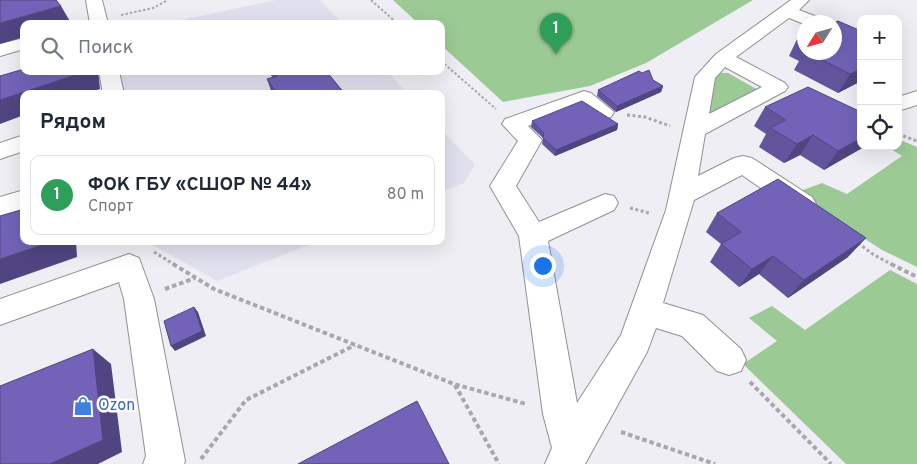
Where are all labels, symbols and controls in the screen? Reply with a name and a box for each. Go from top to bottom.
pin: 1 [540,13,572,54]
north arrow [797,15,842,60]
map controls [857,15,902,150]
button: + [857,15,902,60]
search box [20,20,445,75]
icon: search [38,34,66,62]
text: Поиск [78,36,134,60]
button: − [857,60,902,105]
button: locate [857,105,902,150]
text: Рядом [40,109,106,136]
text: ФОК ГБУ «СШОР № 44» [88,173,312,197]
text: 1 [54,185,60,205]
text: 80 m [387,185,424,205]
text: Спорт [88,197,133,217]
your location [530,253,556,279]
shop icon: Ozon [72,395,94,417]
place label: Ozon [98,396,135,416]

